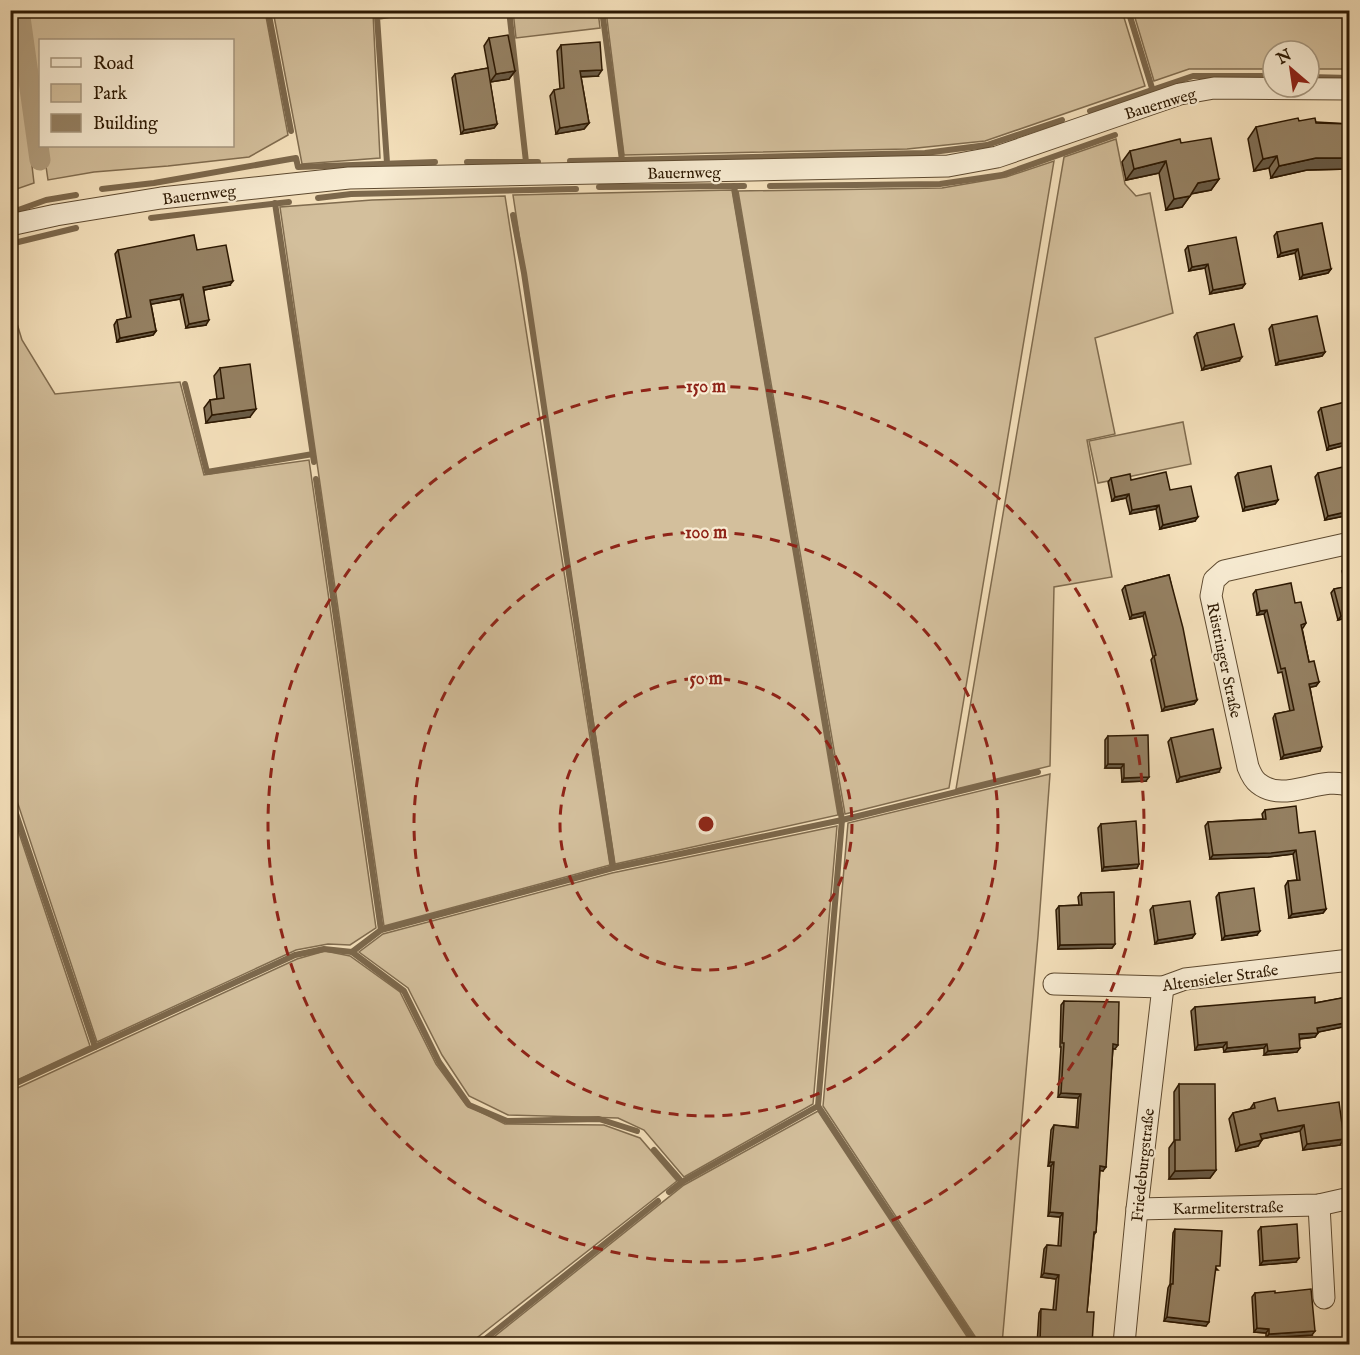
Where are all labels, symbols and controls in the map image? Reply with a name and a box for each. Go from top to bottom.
legend [39,39,234,147]
north arrow [1261,39,1321,99]
text: N [1273,45,1296,70]
text: Road [93,53,134,76]
text: Park [93,83,128,106]
street label: Bauernweg [1122,84,1199,125]
text: Building [93,113,158,136]
street label: Bauernweg [647,163,721,185]
street label: Bauernweg [161,182,237,210]
text: 150 m [686,376,726,399]
text: 100 m [685,522,727,545]
street label: Rüstringer Straße [1201,601,1245,720]
text: 50 m [689,668,723,691]
centre of rings [696,814,716,834]
street label: Altensieler Straße [1160,961,1280,997]
street label: Friedeburgstraße [1128,1107,1160,1223]
street label: Karmeliterstraße [1172,1198,1284,1220]

